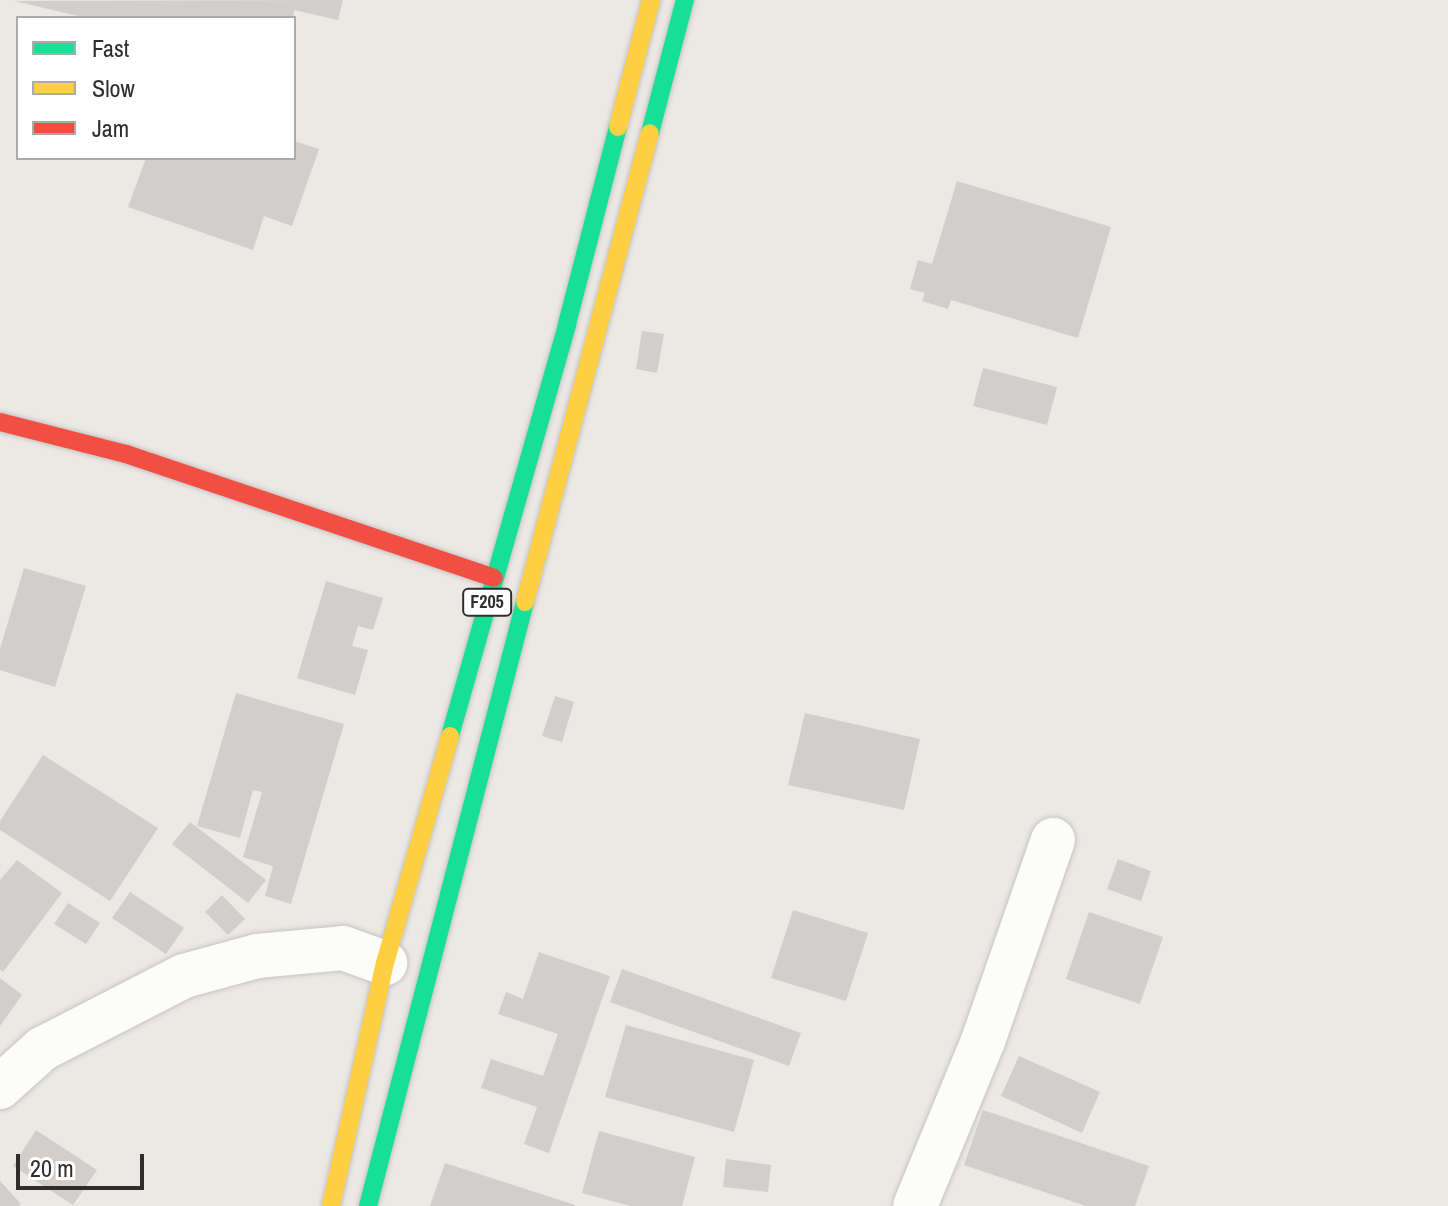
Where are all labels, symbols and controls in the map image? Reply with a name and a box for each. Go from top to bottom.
legend [16,16,296,160]
text: Fast [92,32,129,64]
text: Slow [92,72,135,104]
text: Jam [92,112,129,144]
road number: F205 [461,588,513,616]
scale bar [20,1138,148,1188]
text: 20 m [30,1152,74,1184]

